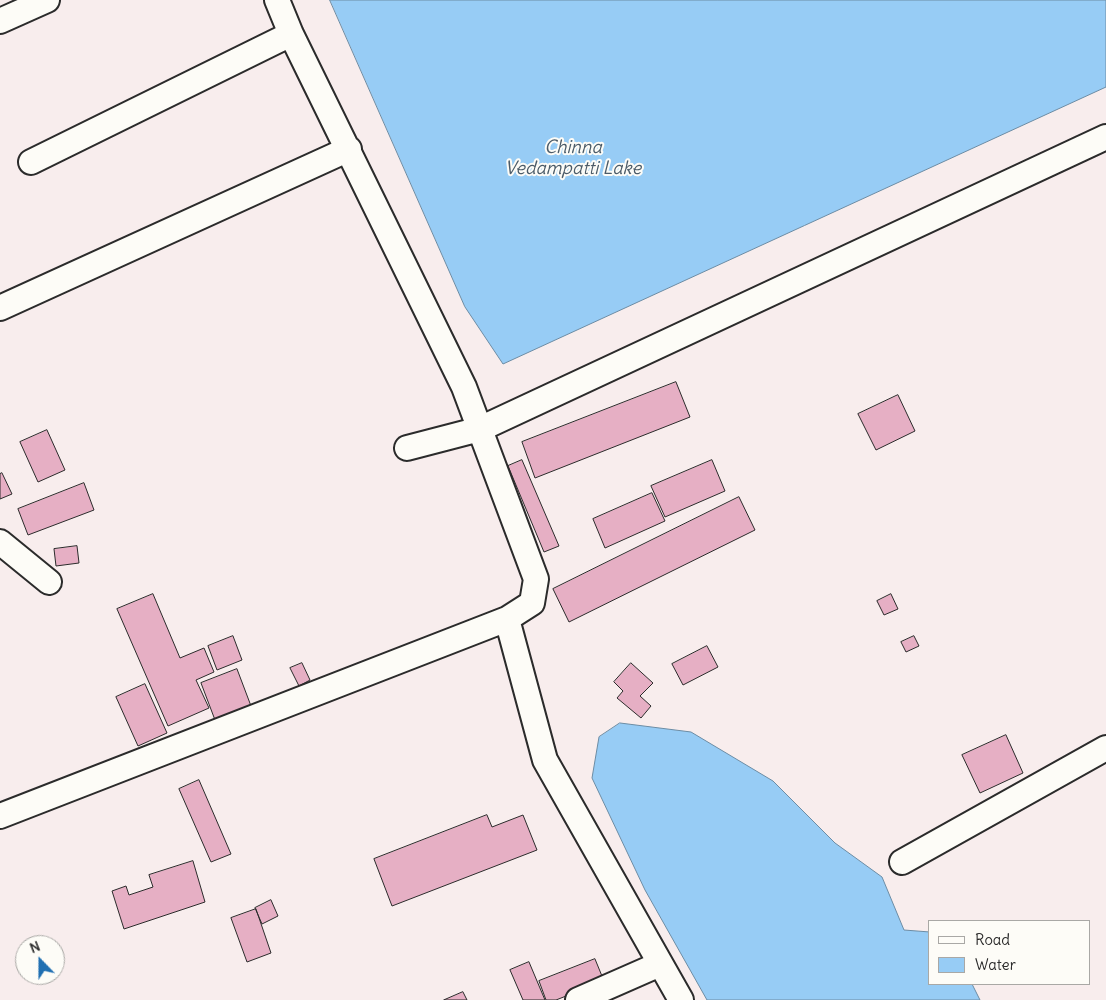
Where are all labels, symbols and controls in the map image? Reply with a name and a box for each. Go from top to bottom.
water label: Chinna Vedampatti Lake [505,137,641,180]
legend [928,920,1091,985]
text: Road [975,930,1010,949]
north arrow [15,935,65,985]
text: N [27,937,43,957]
text: Water [975,955,1016,974]

